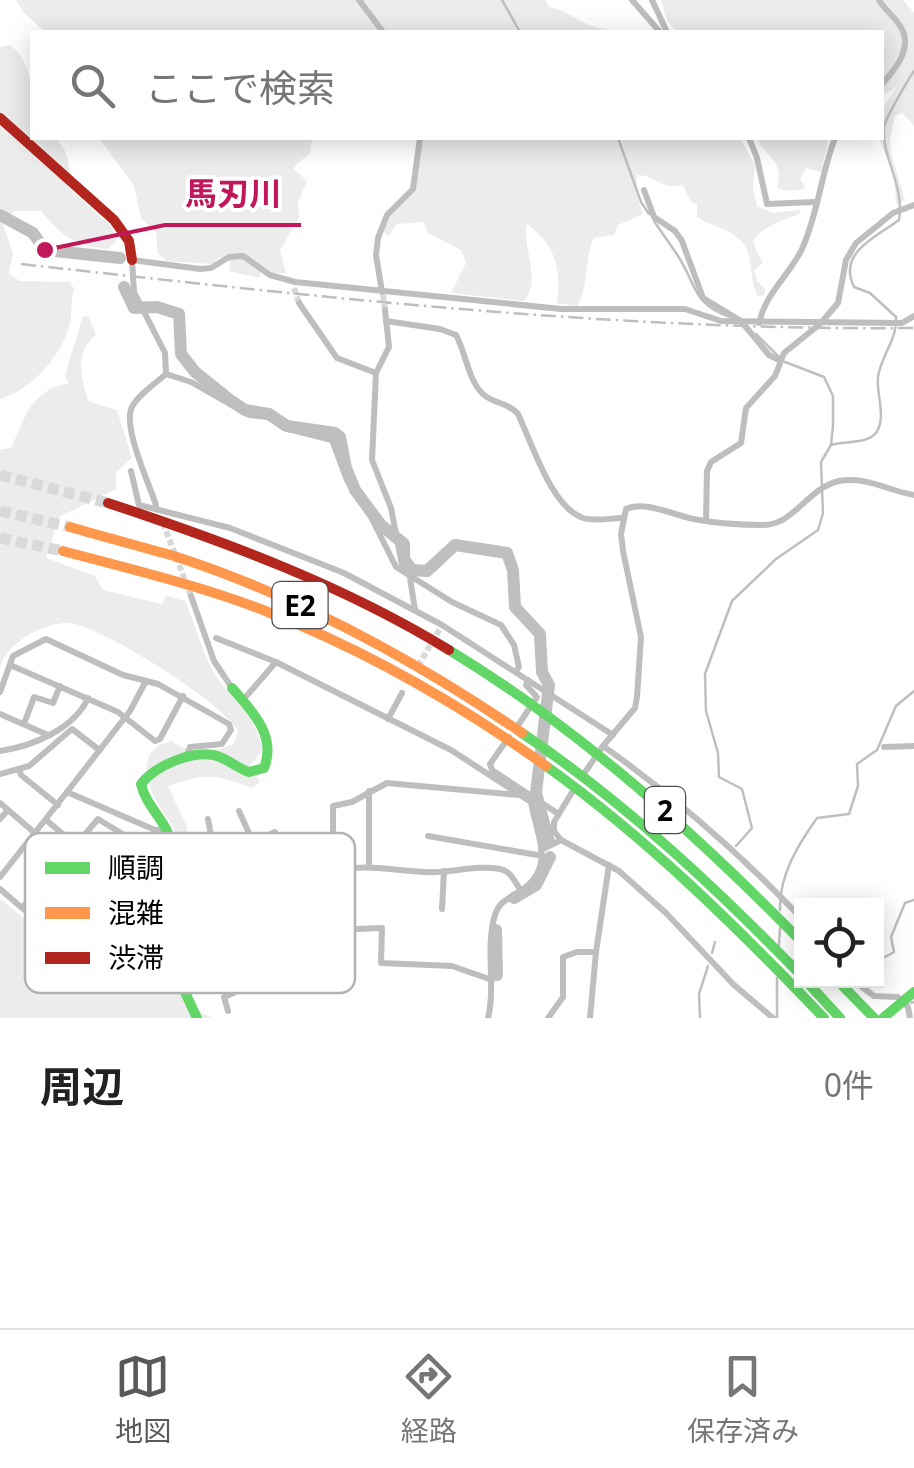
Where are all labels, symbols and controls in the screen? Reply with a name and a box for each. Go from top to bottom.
search box [30,30,884,140]
icon: search [65,58,120,113]
text: ここで検索 [145,61,335,113]
callout: 馬刃川 [165,163,301,225]
text: 馬刃川 [185,171,281,214]
road number: E2 [272,582,328,628]
road number: 2 [645,787,685,833]
legend [25,833,355,993]
text: 順調 [108,848,164,886]
text: 混雑 [108,893,164,931]
map controls [794,898,884,988]
button: locate [794,898,884,988]
text: 渋滞 [108,938,164,976]
text: 周辺 [40,1057,124,1114]
text: 0件 [824,1063,874,1106]
tab: 地図 [115,1349,171,1449]
tab: 経路 [401,1349,457,1449]
tab: 保存済み [687,1349,799,1449]

